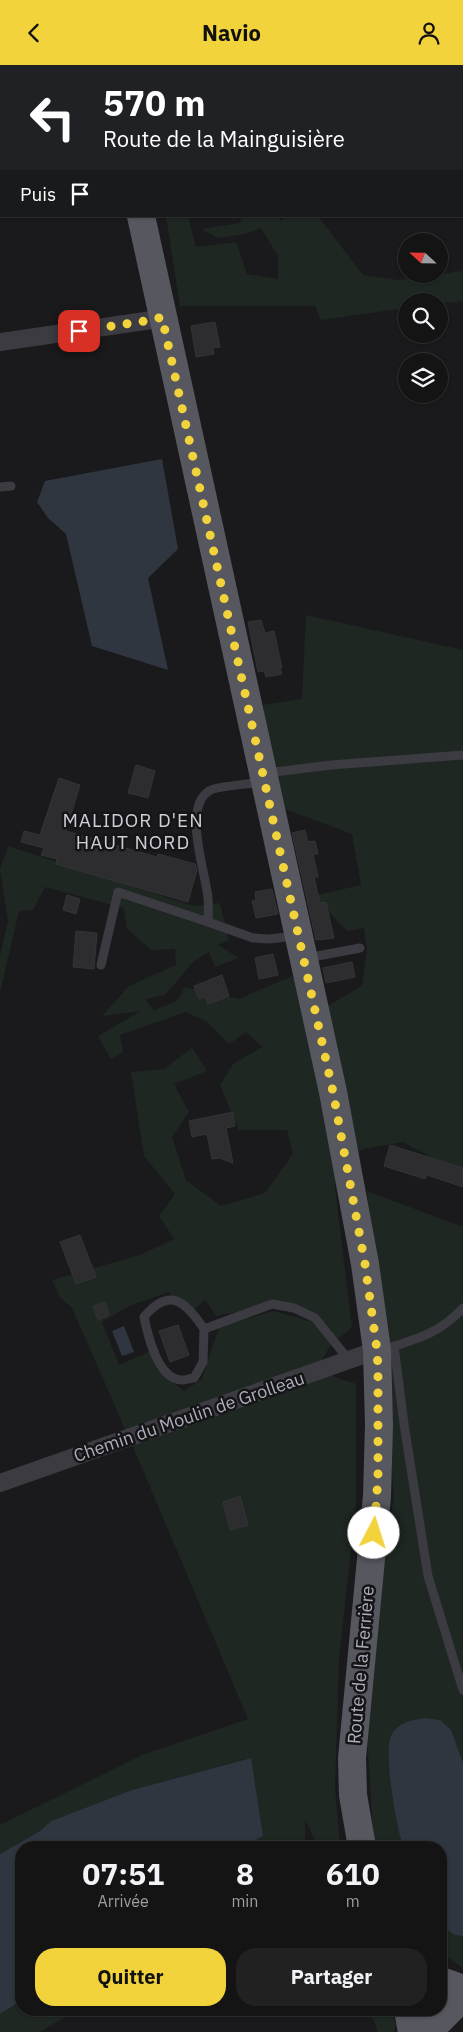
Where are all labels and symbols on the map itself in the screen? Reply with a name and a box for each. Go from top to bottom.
north arrow [398,233,448,283]
pin [58,310,100,352]
district label: MALIDOR D'EN HAUT NORD [62,808,204,854]
street label: Chemin du Moulin de Grolleau [70,1366,307,1467]
position arrow [347,1506,399,1558]
street label: Route de la Ferrière [342,1585,379,1745]

